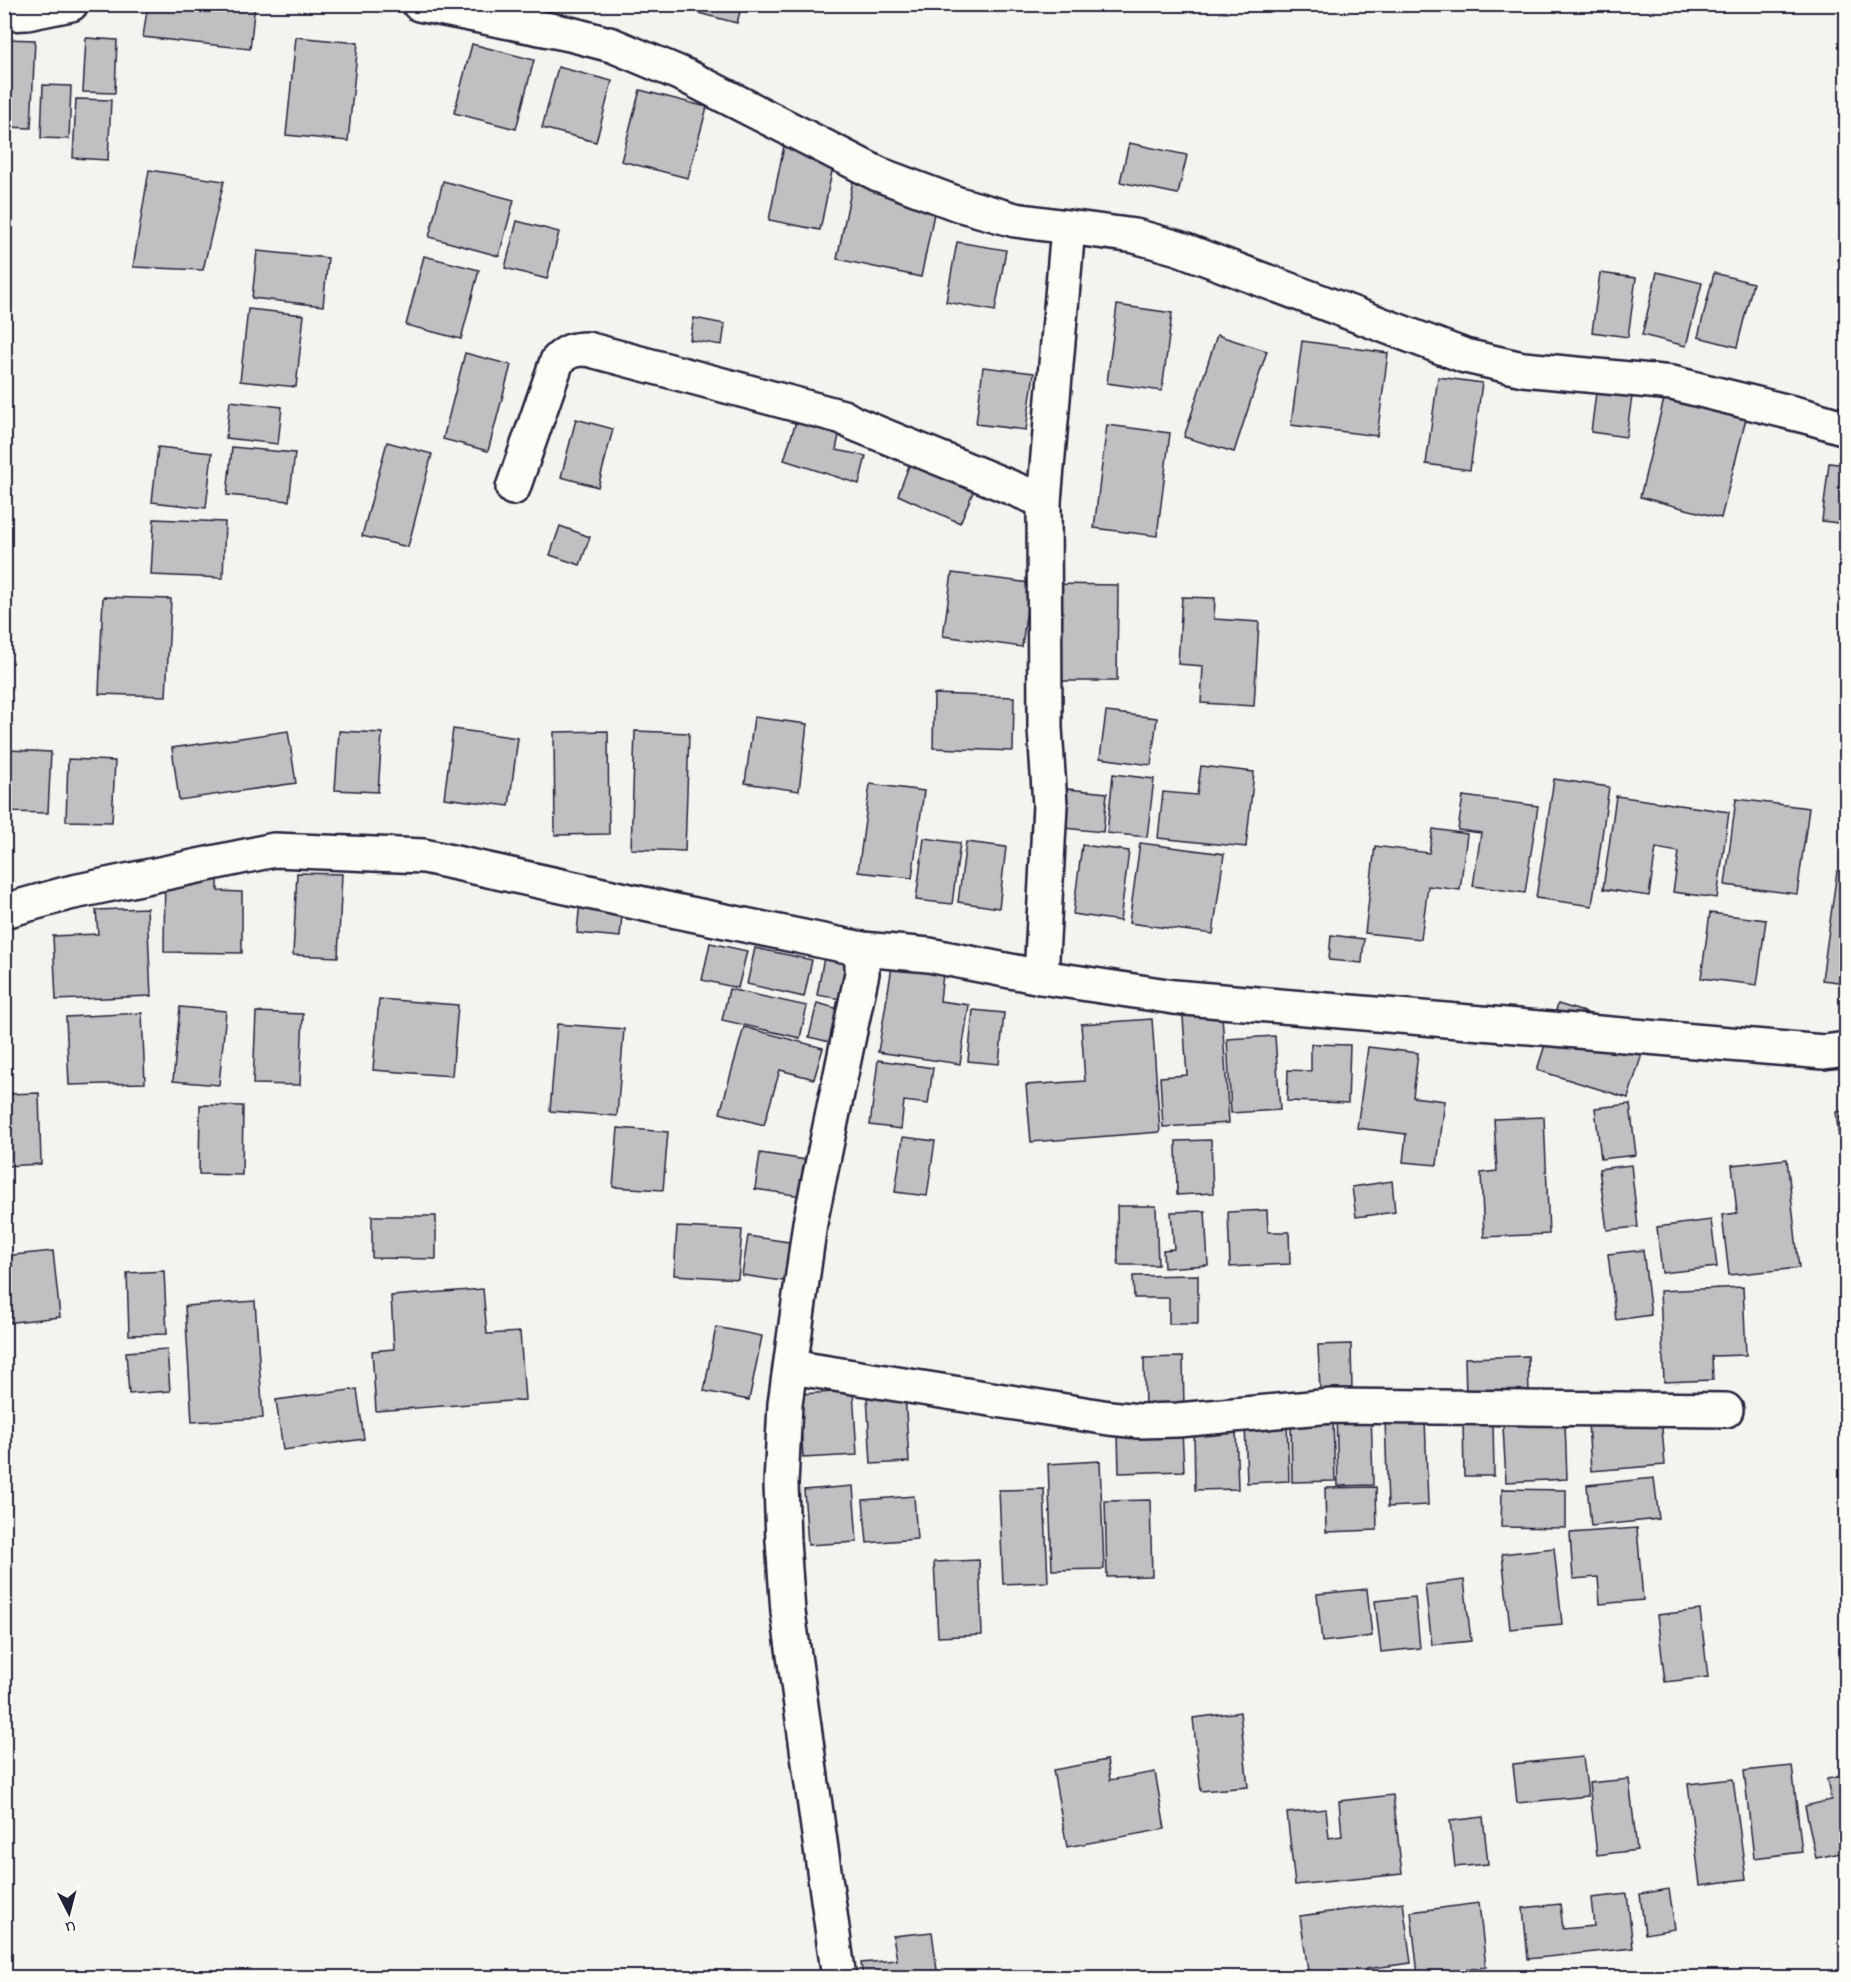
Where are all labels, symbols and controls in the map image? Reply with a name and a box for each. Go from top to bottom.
north arrow [39,1883,99,1943]
text: U [64,1913,77,1938]

